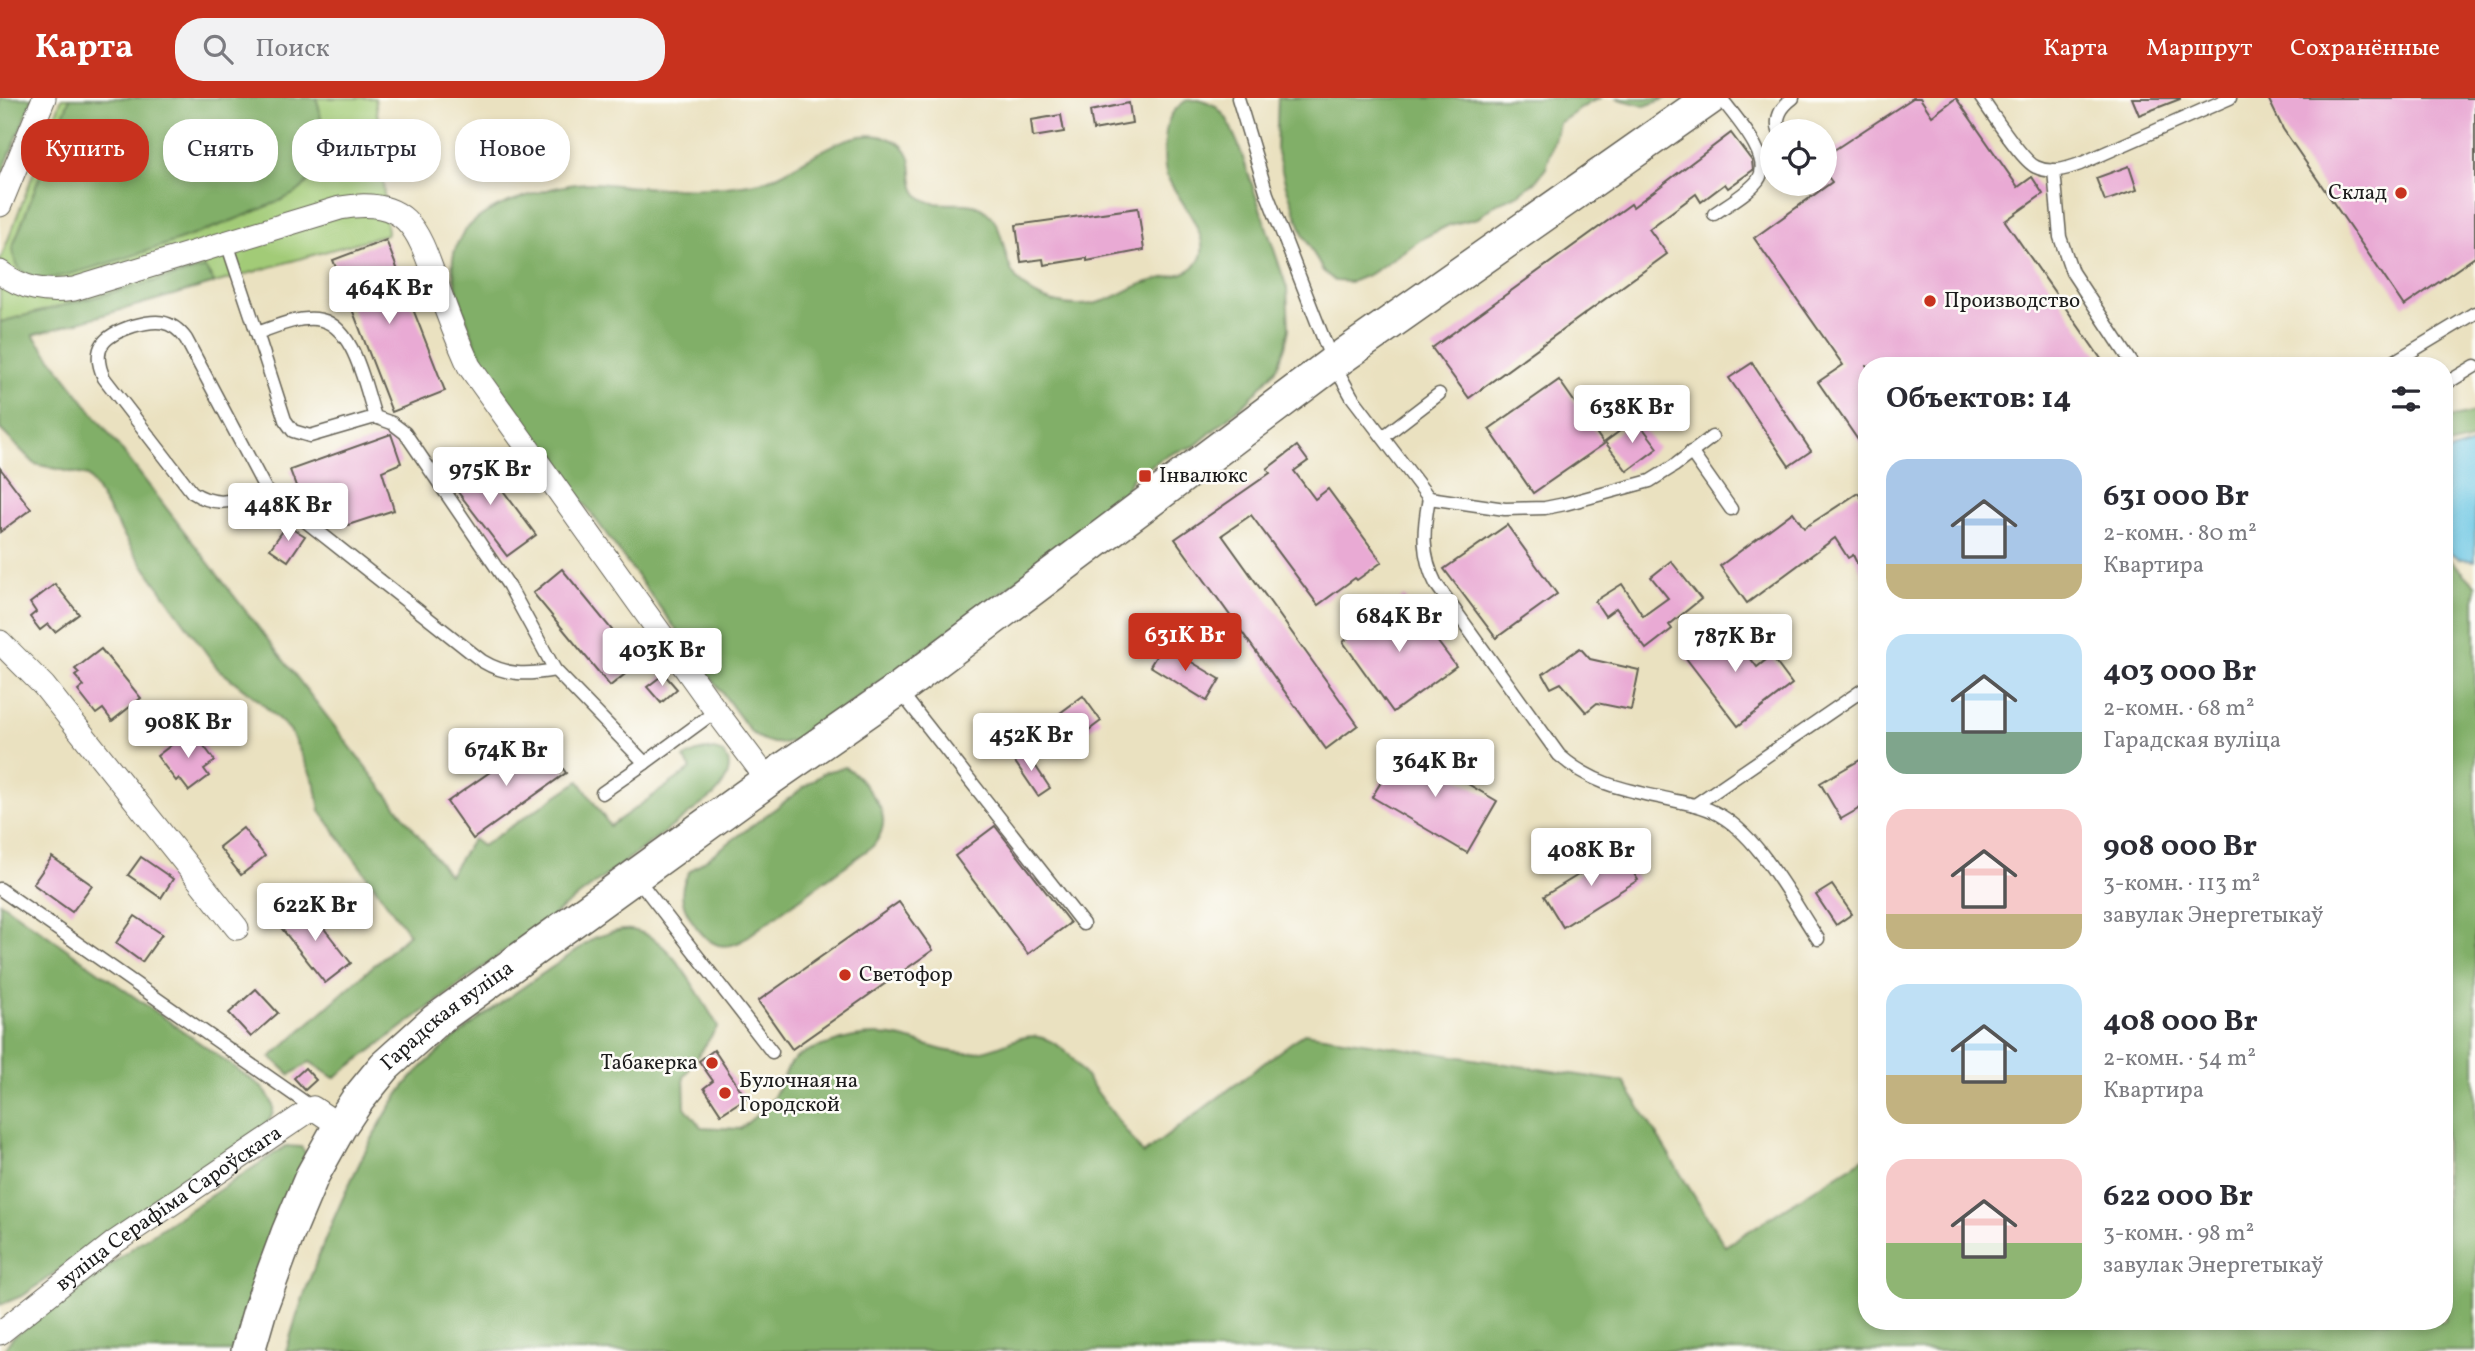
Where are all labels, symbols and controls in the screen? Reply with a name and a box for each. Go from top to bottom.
search box [175,18,665,81]
text: Карта [35,26,133,72]
icon: search [199,30,237,68]
text: Поиск [255,31,330,67]
text: Карта [2043,32,2108,66]
text: Маршрут [2146,32,2252,66]
text: Сохранённые [2290,32,2440,66]
chip: Купить [21,119,149,182]
chip: Снять [163,119,278,182]
chip: Фильтры [292,119,441,182]
chip: Новое [455,119,570,182]
map controls [1760,119,1837,196]
button: locate [1760,119,1837,196]
place label: Склад [2328,179,2387,208]
marker: Склад [2393,185,2409,201]
pin: 464K Br [324,266,454,326]
text: 464K Br [345,273,433,305]
place label: Производство [1944,287,2080,316]
marker: Производство [1922,293,1938,309]
text: Объектов: 14 [1886,378,2071,420]
icon: filters [2387,380,2425,418]
pin: 638K Br [1567,386,1697,445]
text: 638K Br [1590,392,1674,424]
pin: 975K Br [425,448,555,507]
text: 975K Br [449,454,531,486]
place label: Інвалюкс [1159,462,1248,491]
marker: Інвалюкс [1137,468,1153,484]
text: 631 000 Br [2103,476,2249,518]
pin: 448K Br [223,484,353,543]
icon: home [1942,487,2026,571]
text: 448K Br [244,490,332,522]
text: 2-комн. · 80 m² [2103,518,2257,550]
text: Квартира [2103,550,2204,582]
pin: 684K Br [1334,594,1464,654]
text: 684K Br [1356,601,1442,633]
pin: 631K Br [1120,614,1250,673]
pin: 787K Br [1670,614,1800,674]
text: 631K Br [1144,620,1226,652]
text: 787K Br [1694,621,1776,653]
pin: 403K Br [597,628,727,688]
text: 403K Br [619,635,705,667]
text: 403 000 Br [2103,651,2256,693]
icon: home [1942,662,2026,746]
text: 2-комн. · 68 m² [2103,693,2254,725]
pin: 908K Br [123,700,253,760]
text: 908K Br [144,707,232,739]
pin: 452K Br [966,714,1096,773]
text: 452K Br [989,720,1073,752]
text: Гарадская вуліца [2103,725,2281,757]
pin: 674K Br [441,728,571,788]
text: 674K Br [464,735,548,767]
pin: 364K Br [1370,740,1500,799]
text: 364K Br [1392,746,1478,778]
text: 908 000 Br [2103,826,2257,868]
pin: 408K Br [1526,828,1656,888]
text: 408K Br [1547,835,1635,867]
icon: home [1942,837,2026,921]
text: 3-комн. · 113 m² [2103,868,2260,900]
pin: 622K Br [250,884,380,943]
text: 622K Br [273,890,357,922]
text: завулак Энергетыкаў [2103,900,2323,932]
street label: Гарадская вуліца [374,954,520,1078]
place label: Светофор [859,961,953,990]
marker: Светофор [837,967,853,983]
text: 408 000 Br [2103,1001,2258,1043]
icon: home [1942,1012,2026,1096]
text: 2-комн. · 54 m² [2103,1043,2256,1075]
place label: Табакерка [600,1049,698,1078]
marker: Табакерка [704,1055,720,1071]
place label: Булочная на Городской [739,1067,858,1120]
text: Квартира [2103,1075,2204,1107]
marker: Булочная на Городской [717,1085,733,1101]
street label: вуліца Серафіма Сароўскага [50,1119,288,1298]
text: 622 000 Br [2103,1176,2253,1218]
icon: home [1942,1187,2026,1271]
text: 3-комн. · 98 m² [2103,1218,2254,1250]
text: завулак Энергетыкаў [2103,1250,2323,1282]

